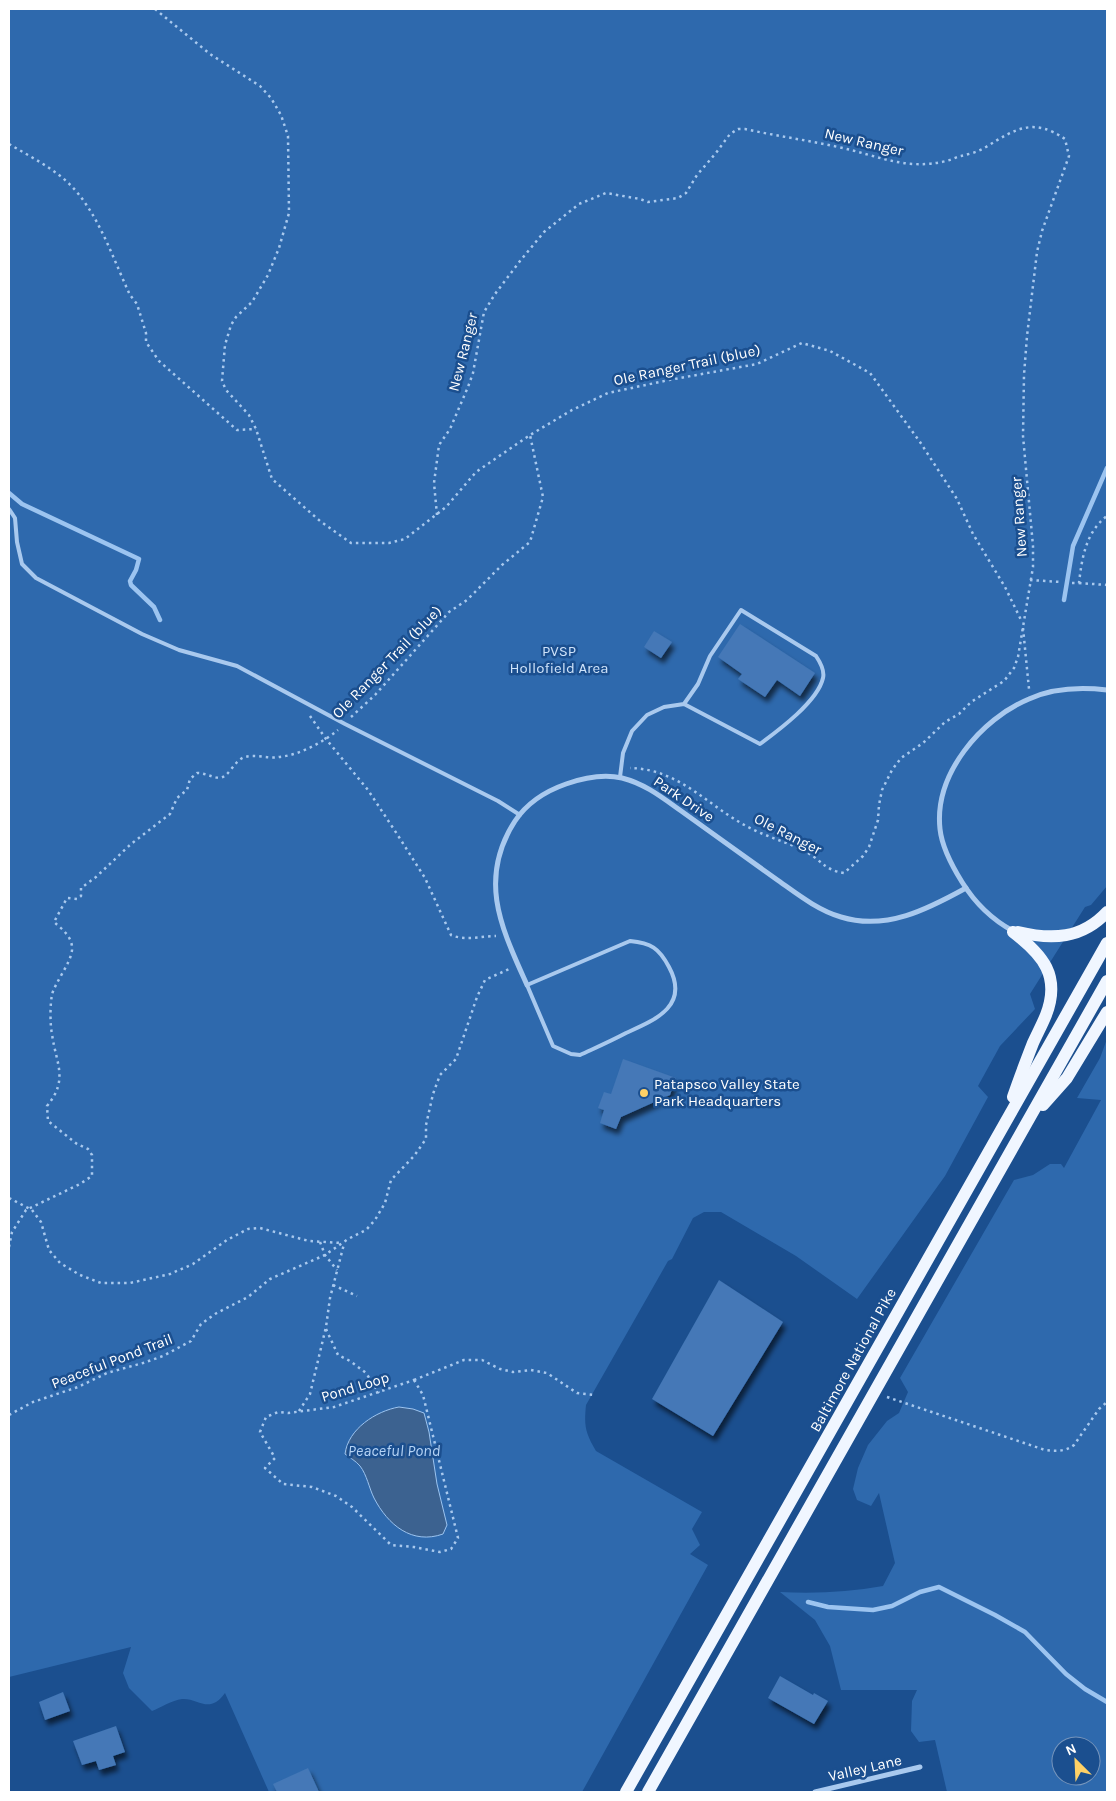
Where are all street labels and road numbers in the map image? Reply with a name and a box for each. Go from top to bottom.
street label: New Ranger [823,124,906,160]
street label: New Ranger [445,310,482,393]
street label: Ole Ranger Trail (blue) [612,341,762,389]
street label: New Ranger [1007,476,1031,558]
street label: Ole Ranger Trail (blue) [329,602,445,722]
street label: Park Drive [650,772,718,826]
street label: Ole Ranger [751,809,825,859]
street label: Baltimore National Pike [806,1285,900,1435]
street label: Peaceful Pond Trail [49,1330,175,1392]
street label: Pond Loop [319,1368,391,1406]
street label: Valley Lane [826,1751,904,1785]

